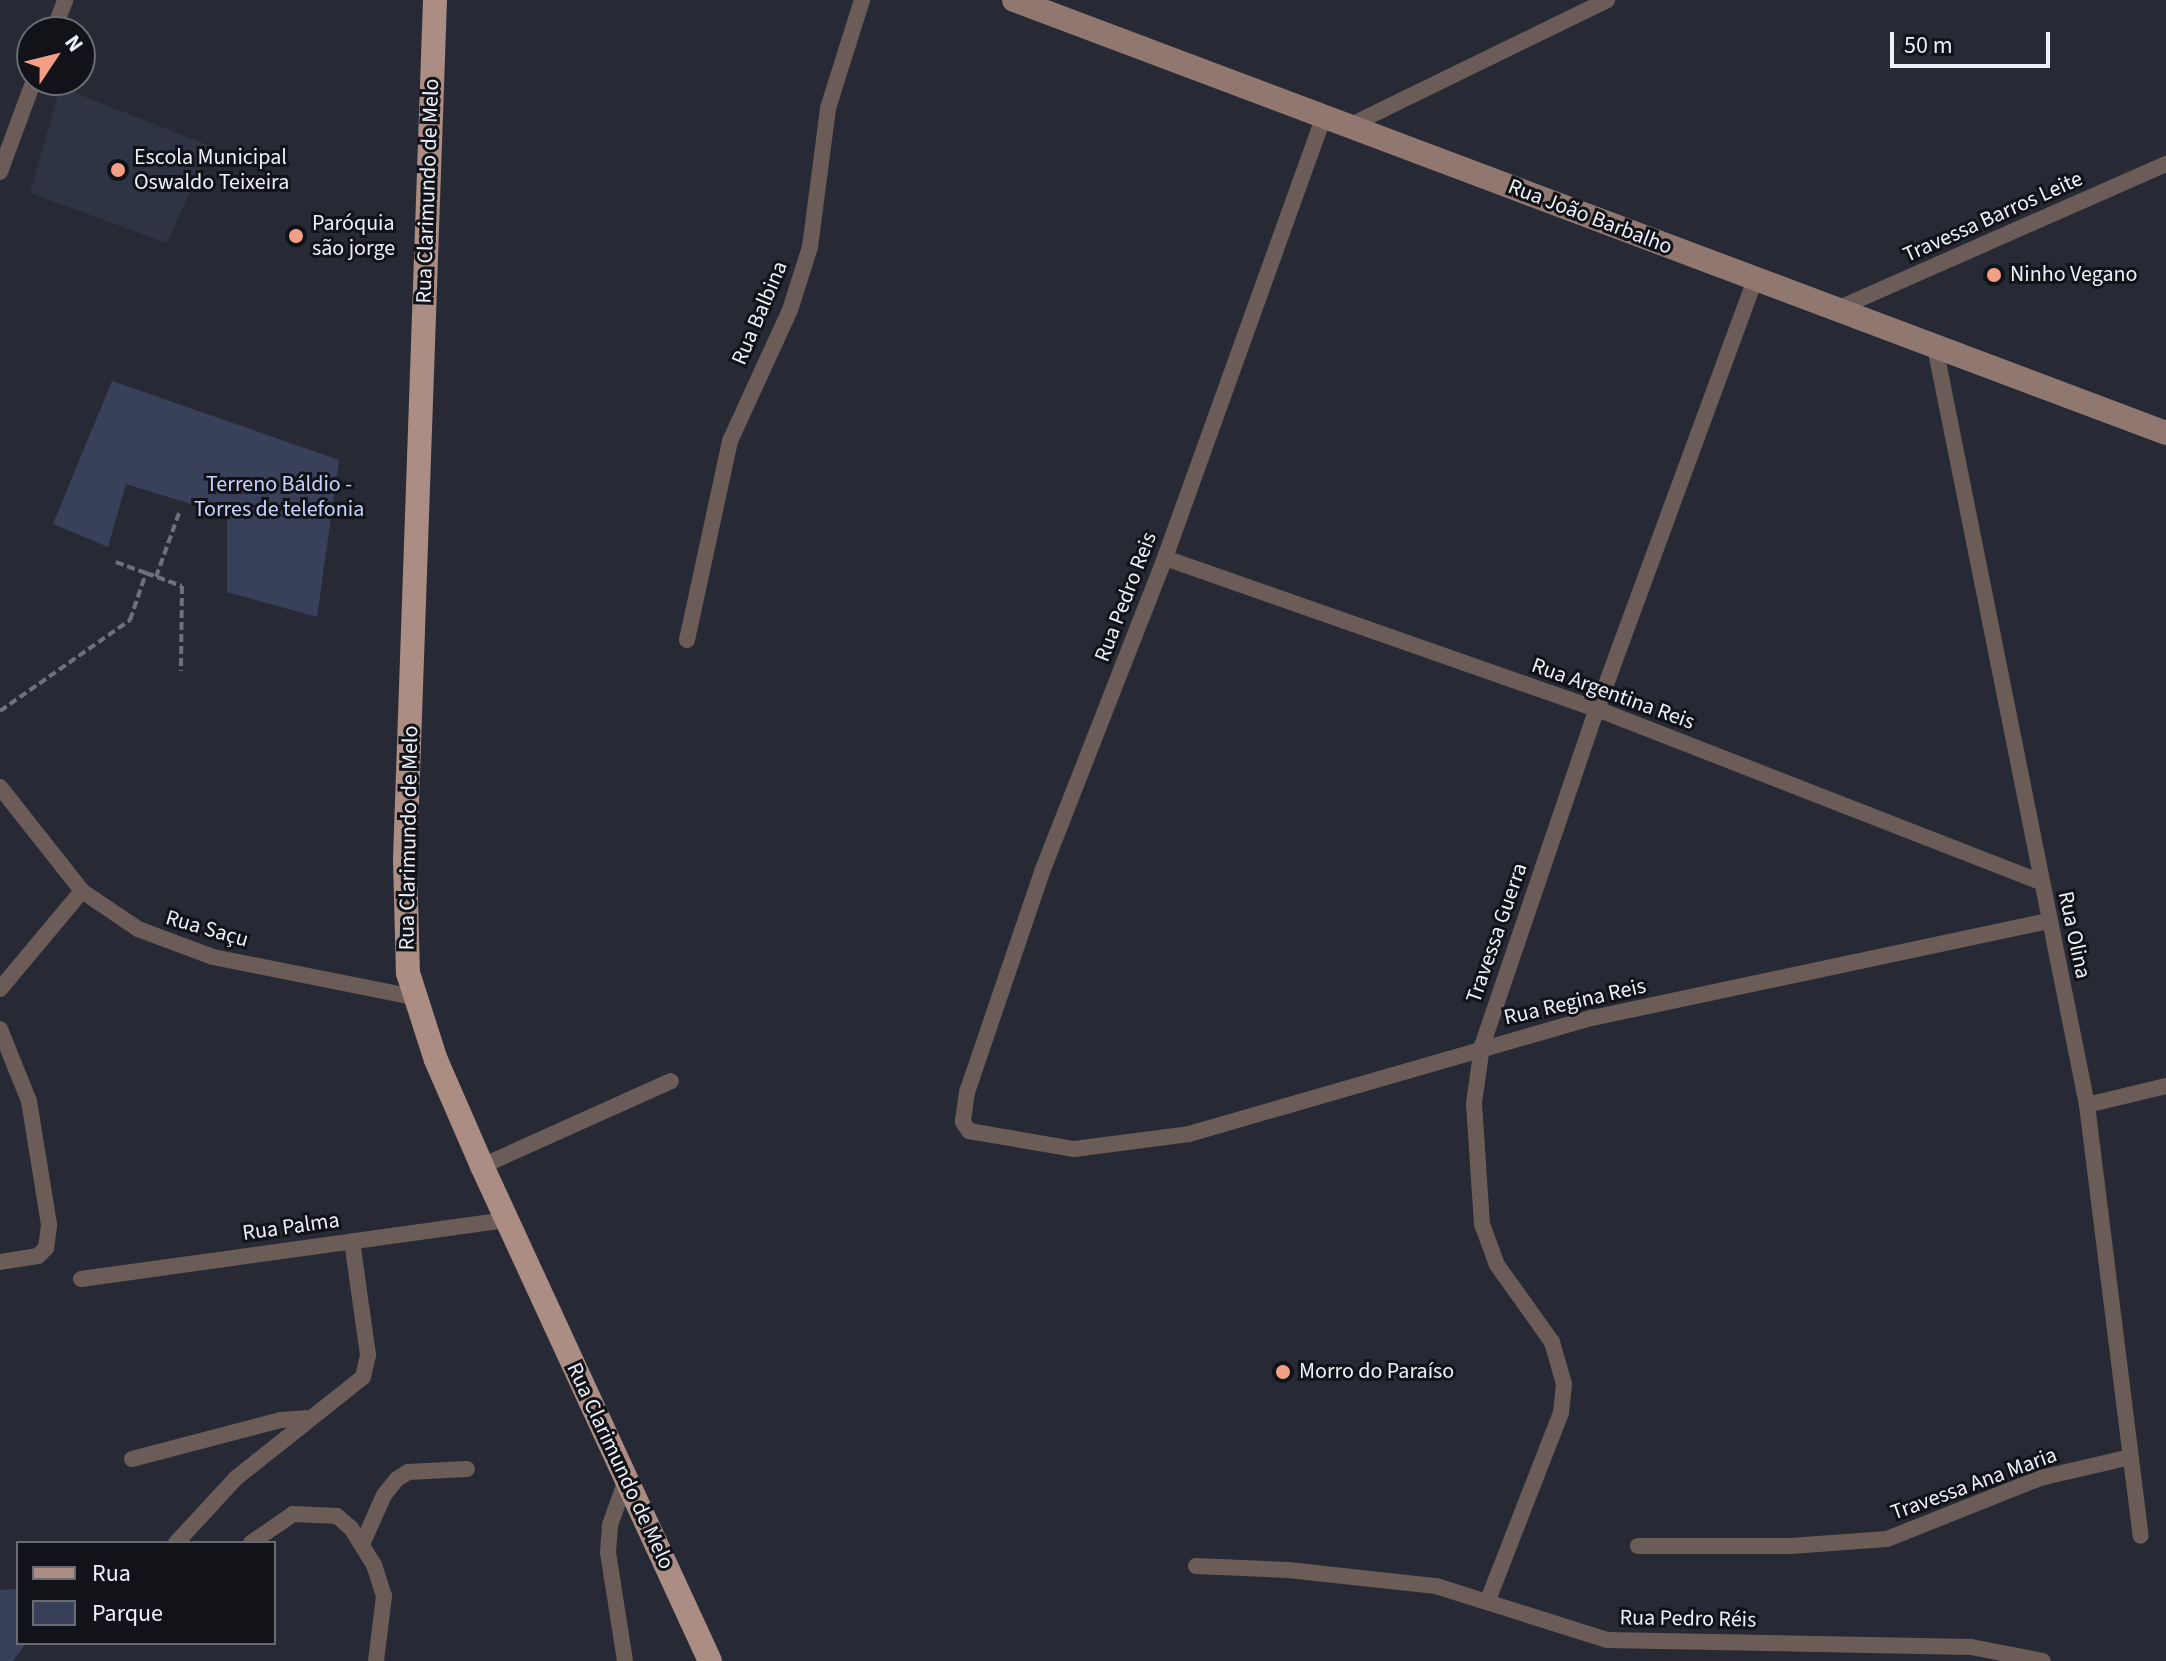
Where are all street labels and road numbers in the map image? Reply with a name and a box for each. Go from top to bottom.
street label: Rua Clarimundo de Melo [411,78,445,304]
street label: Travessa Barros Leite [1899,166,2087,268]
street label: Rua João Barbalho [1504,174,1676,260]
street label: Rua Balbina [726,257,794,369]
street label: Rua Pedro Reis [1089,529,1163,665]
street label: Rua Argentina Reis [1528,652,1698,736]
street label: Rua Clarimundo de Melo [394,725,424,951]
street label: Travessa Guerra [1461,860,1533,1006]
street label: Rua Olina [2052,889,2096,981]
street label: Rua Saçu [163,905,251,953]
street label: Rua Regina Reis [1501,973,1649,1031]
street label: Rua Palma [241,1207,341,1247]
street label: Rua Clarimundo de Melo [560,1358,680,1574]
street label: Travessa Ana Maria [1887,1442,2061,1526]
street label: Rua Pedro Réis [1619,1605,1757,1633]

